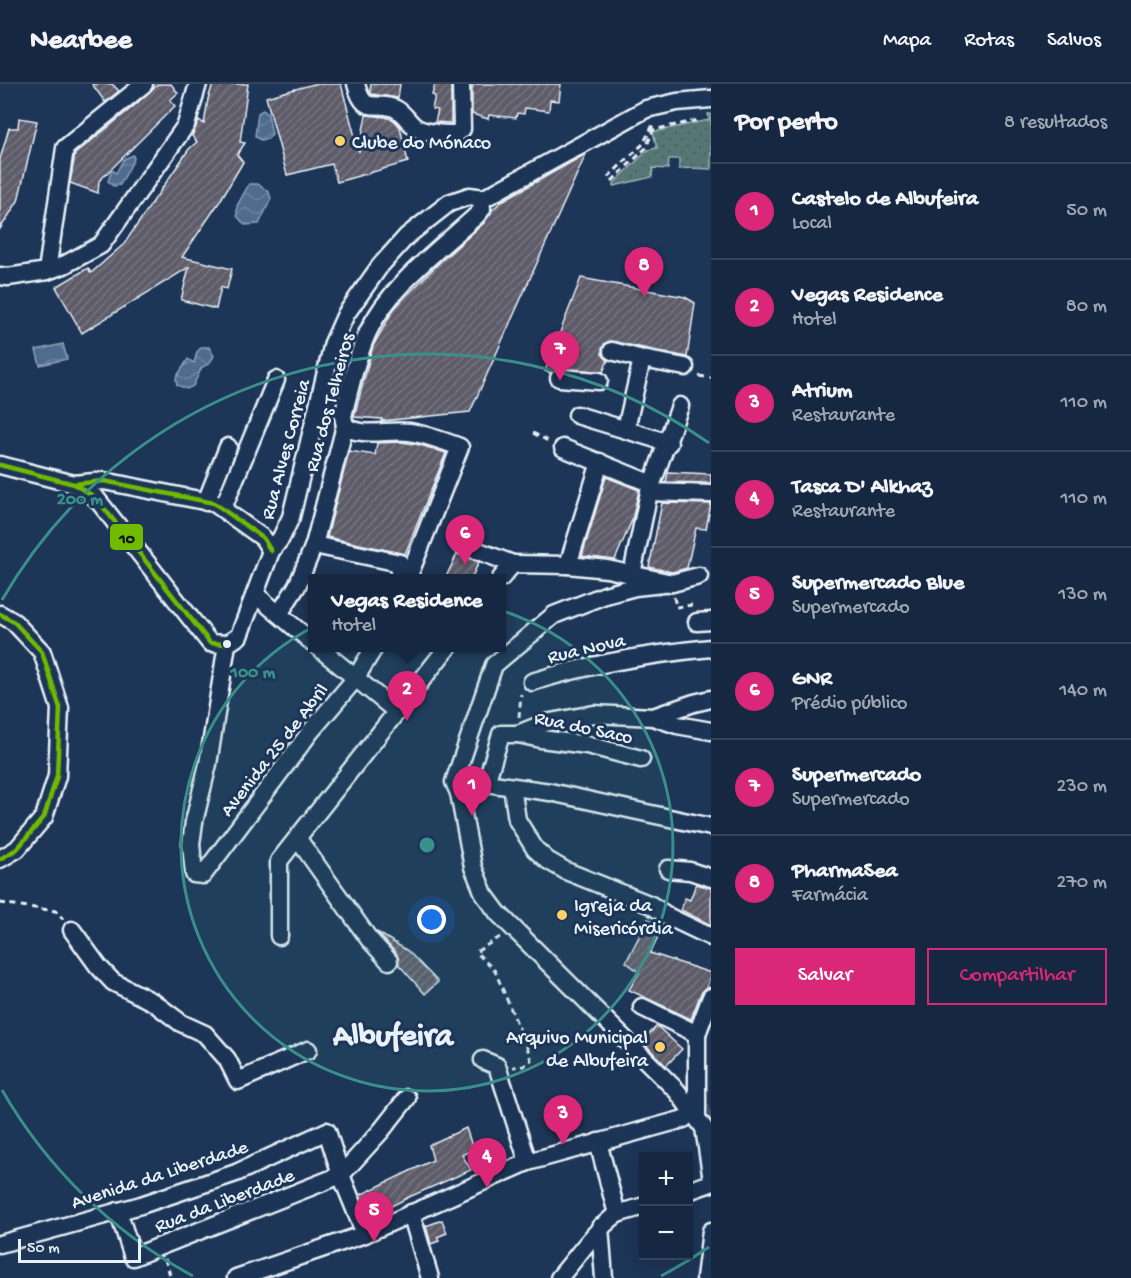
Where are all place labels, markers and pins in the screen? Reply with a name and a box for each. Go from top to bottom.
place label: Clube do Mónaco [352,133,491,156]
marker: Clube do Mónaco [333,134,347,148]
pin: 8 [624,248,664,297]
pin: 7 [540,332,580,381]
pin: 6 [446,516,484,565]
unlabelled marker [221,638,233,650]
pin: 2 [388,672,426,721]
pin: 1 [452,766,492,816]
centre of rings [417,835,437,855]
place label: Igreja da Misericórdia [574,896,674,942]
marker: Igreja da Misericórdia [555,908,569,922]
place label: Arquivo Municipal de Albufeira [506,1028,649,1074]
marker: Arquivo Municipal de Albufeira [653,1040,667,1054]
pin: 3 [544,1096,582,1145]
pin: 4 [468,1138,506,1188]
pin: 5 [354,1192,394,1242]

